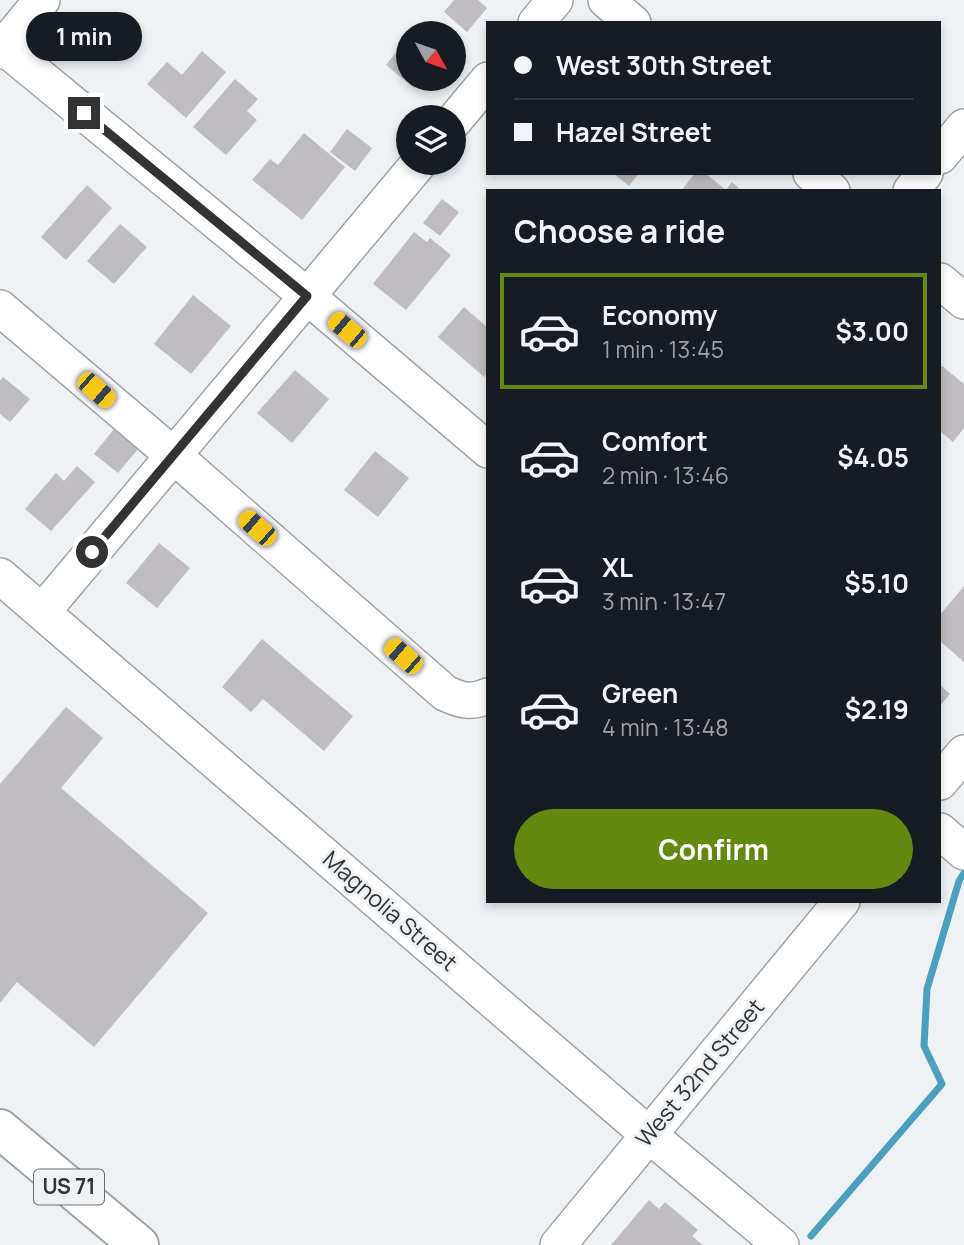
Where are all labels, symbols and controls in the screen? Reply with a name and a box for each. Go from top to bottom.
callout: 1 min [26,11,142,60]
text: 1 min [56,20,112,52]
north arrow [396,21,466,91]
map controls [396,21,466,175]
text: West 30th Street [556,47,772,83]
route end [68,97,100,129]
button: layers [396,105,466,175]
text: Hazel Street [556,114,712,150]
text: Choose a ride [514,209,725,253]
text: Economy [602,297,717,333]
icon: car [518,300,581,363]
car [325,308,370,352]
text: $3.00 [835,313,909,349]
text: 1 min · 13:45 [602,333,724,365]
car [74,368,119,412]
text: Comfort [602,423,708,459]
icon: car [518,426,581,489]
text: $4.05 [837,439,909,475]
text: 2 min · 13:46 [602,459,729,491]
car [235,506,280,550]
route start [76,536,108,568]
text: XL [602,549,633,585]
icon: car [518,552,581,615]
text: $5.10 [844,565,909,601]
text: 3 min · 13:47 [602,585,726,617]
car [381,634,426,678]
text: Green [602,675,678,711]
icon: car [518,678,581,741]
text: $2.19 [845,691,909,727]
text: 4 min · 13:48 [602,711,729,743]
button: Confirm [514,809,913,889]
street label: Magnolia Street [317,843,465,978]
street label: West 32nd Street [628,991,771,1153]
road number: US 71 [34,1170,104,1204]

